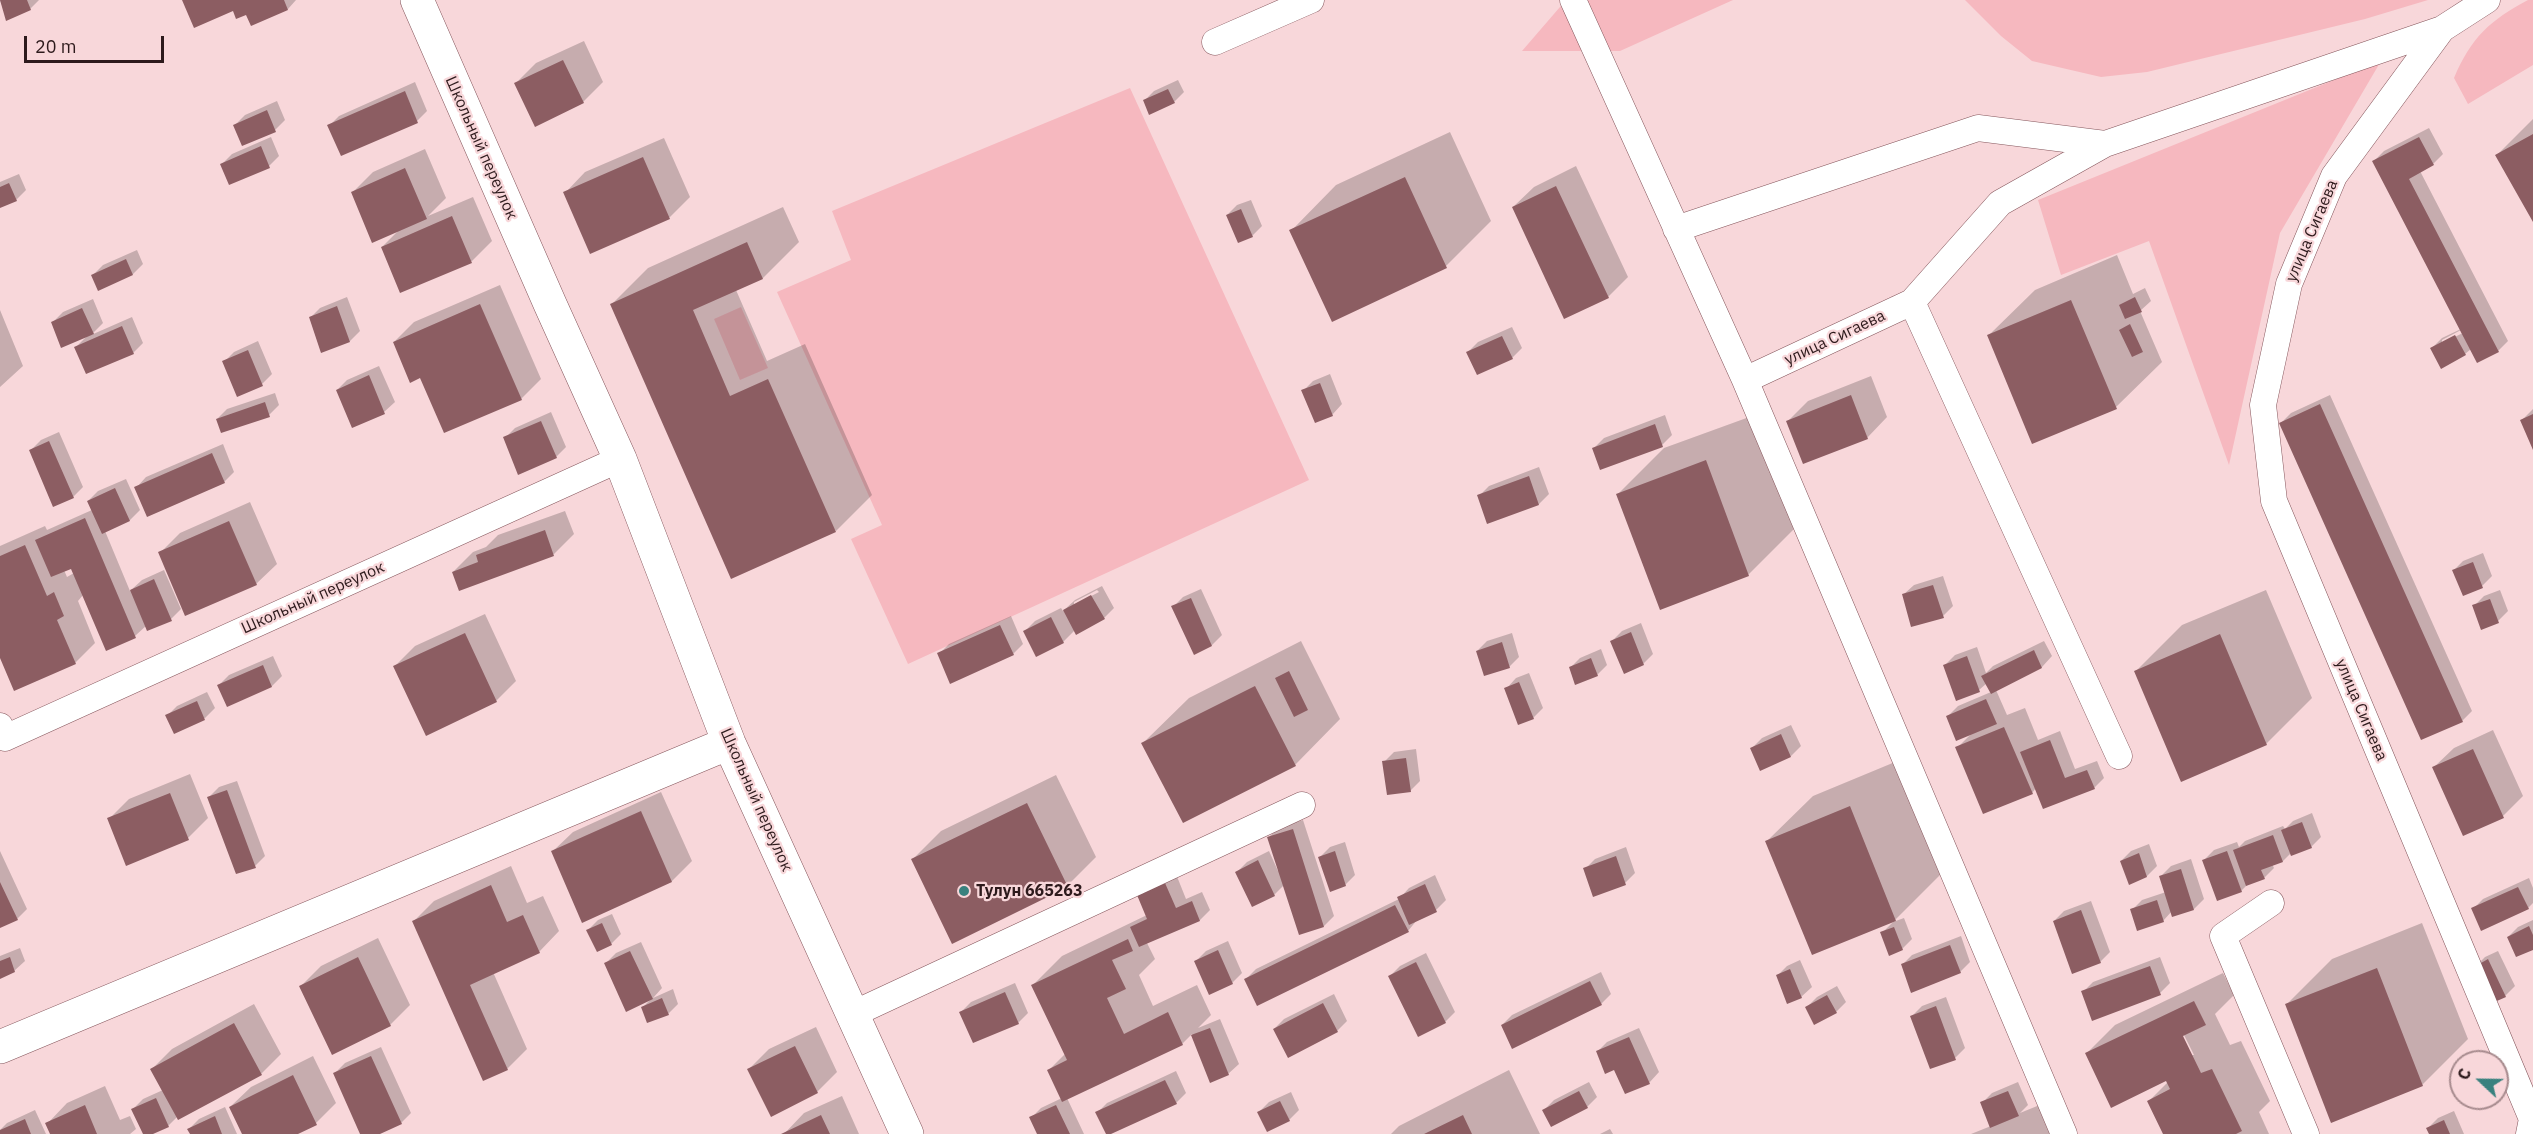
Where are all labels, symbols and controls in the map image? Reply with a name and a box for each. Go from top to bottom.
scale bar [27,24,166,62]
text: 20 m [35,35,77,58]
street label: Школьный переулок [441,73,521,223]
street label: улица Сигаева [2282,177,2342,285]
street label: улица Сигаева [1782,306,1888,370]
street label: Школьный переулок [238,558,388,638]
street label: улица Сигаева [2331,656,2391,764]
street label: Школьный переулок [716,725,796,875]
place label: Тулун 665263 [976,881,1083,901]
marker: Тулун 665263 [957,884,971,898]
north arrow [2449,1050,2509,1110]
text: С [2453,1065,2475,1083]

